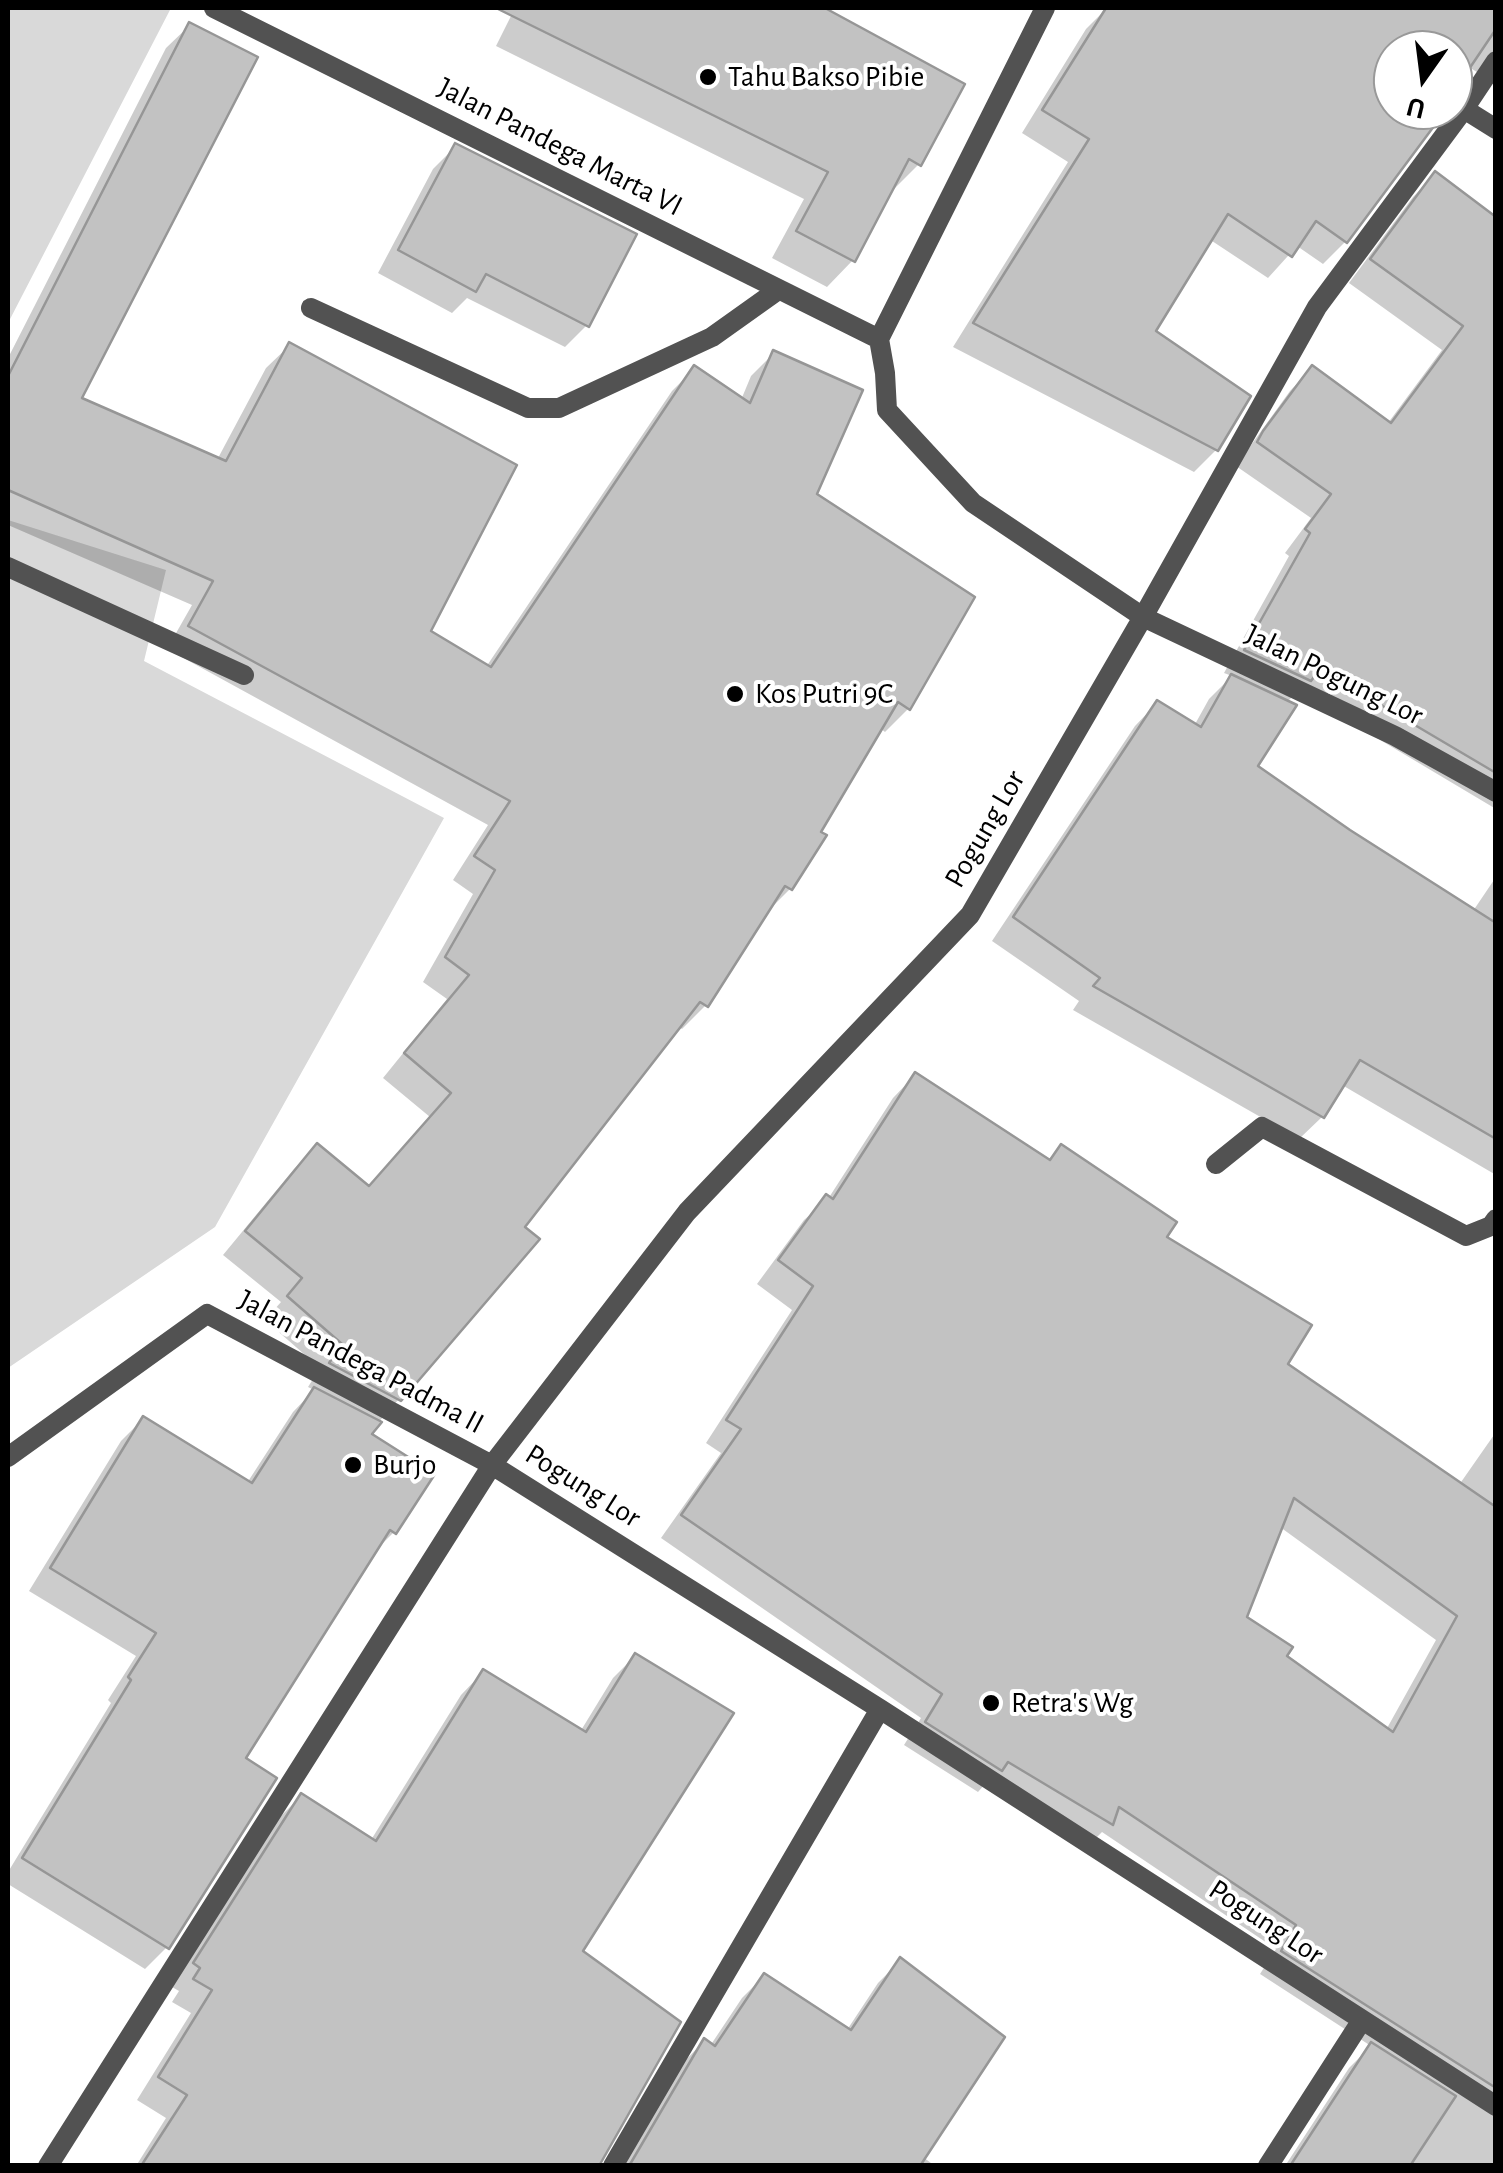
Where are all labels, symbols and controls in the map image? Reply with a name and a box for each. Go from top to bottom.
north arrow [1373,30,1473,130]
place label: Tahu Bakso Pibie [728,59,924,95]
marker: Tahu Bakso Pibie [697,66,719,88]
street label: Jalan Pandega Marta VI [432,70,688,224]
text: U [1404,91,1428,123]
street label: Jalan Pogung Lor [1239,616,1429,734]
place label: Kos Putri 9C [755,676,893,712]
marker: Kos Putri 9C [724,683,746,705]
street label: Pogung Lor [937,764,1033,894]
street label: Jalan Pandega Padma II [232,1282,490,1442]
street label: Pogung Lor [518,1436,648,1536]
place label: Burjo [373,1447,436,1483]
marker: Burjo [342,1454,364,1476]
place label: Retra's Wg [1011,1685,1133,1721]
marker: Retra's Wg [980,1692,1002,1714]
street label: Pogung Lor [1202,1872,1330,1972]

